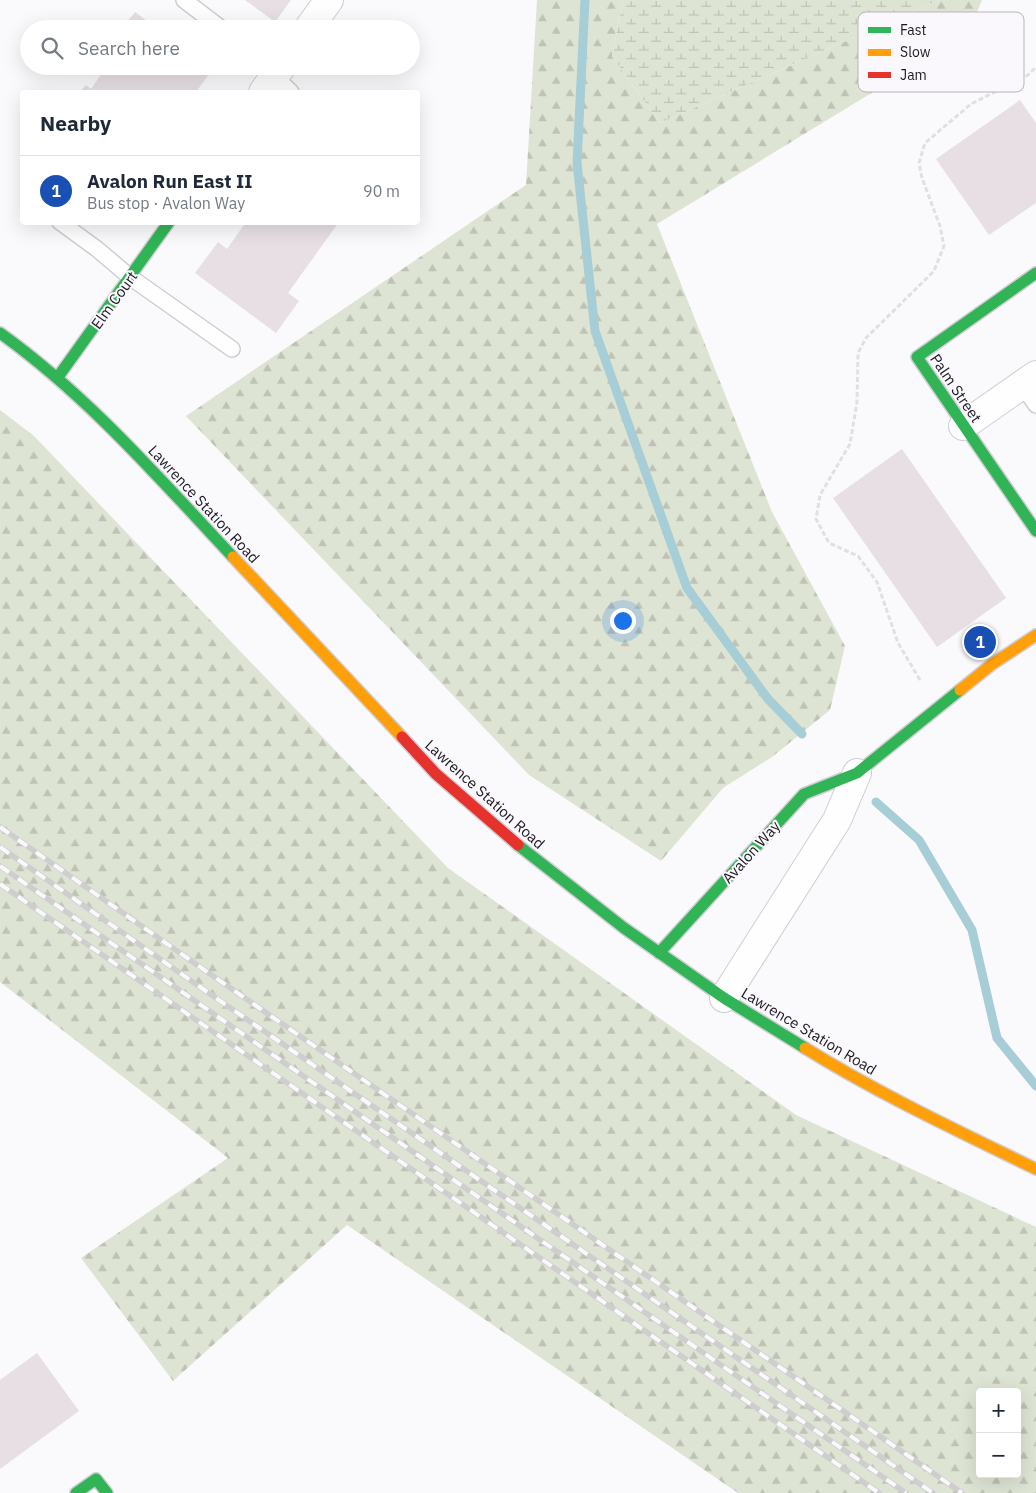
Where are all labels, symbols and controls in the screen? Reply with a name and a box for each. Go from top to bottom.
legend [858,12,1024,92]
search box [20,20,420,75]
text: Fast [900,21,926,39]
icon: search [38,34,66,62]
text: Search here [78,36,180,60]
text: Slow [900,43,931,61]
text: Jam [900,66,927,84]
text: Nearby [40,109,111,137]
text: Avalon Run East II [87,169,252,193]
text: 1 [51,181,61,201]
text: 90 m [363,181,400,201]
text: Bus stop · Avalon Way [87,193,245,213]
street label: Elm Court [87,268,141,332]
street label: Palm Street [926,350,986,426]
street label: Lawrence Station Road [144,441,264,567]
your location [610,608,636,634]
pin: 1 [964,623,996,661]
street label: Lawrence Station Road [421,735,549,853]
street label: Avalon Way [718,816,784,887]
street label: Lawrence Station Road [738,983,880,1079]
map controls [976,1388,1021,1478]
button: + [976,1388,1021,1433]
button: − [976,1433,1021,1478]

